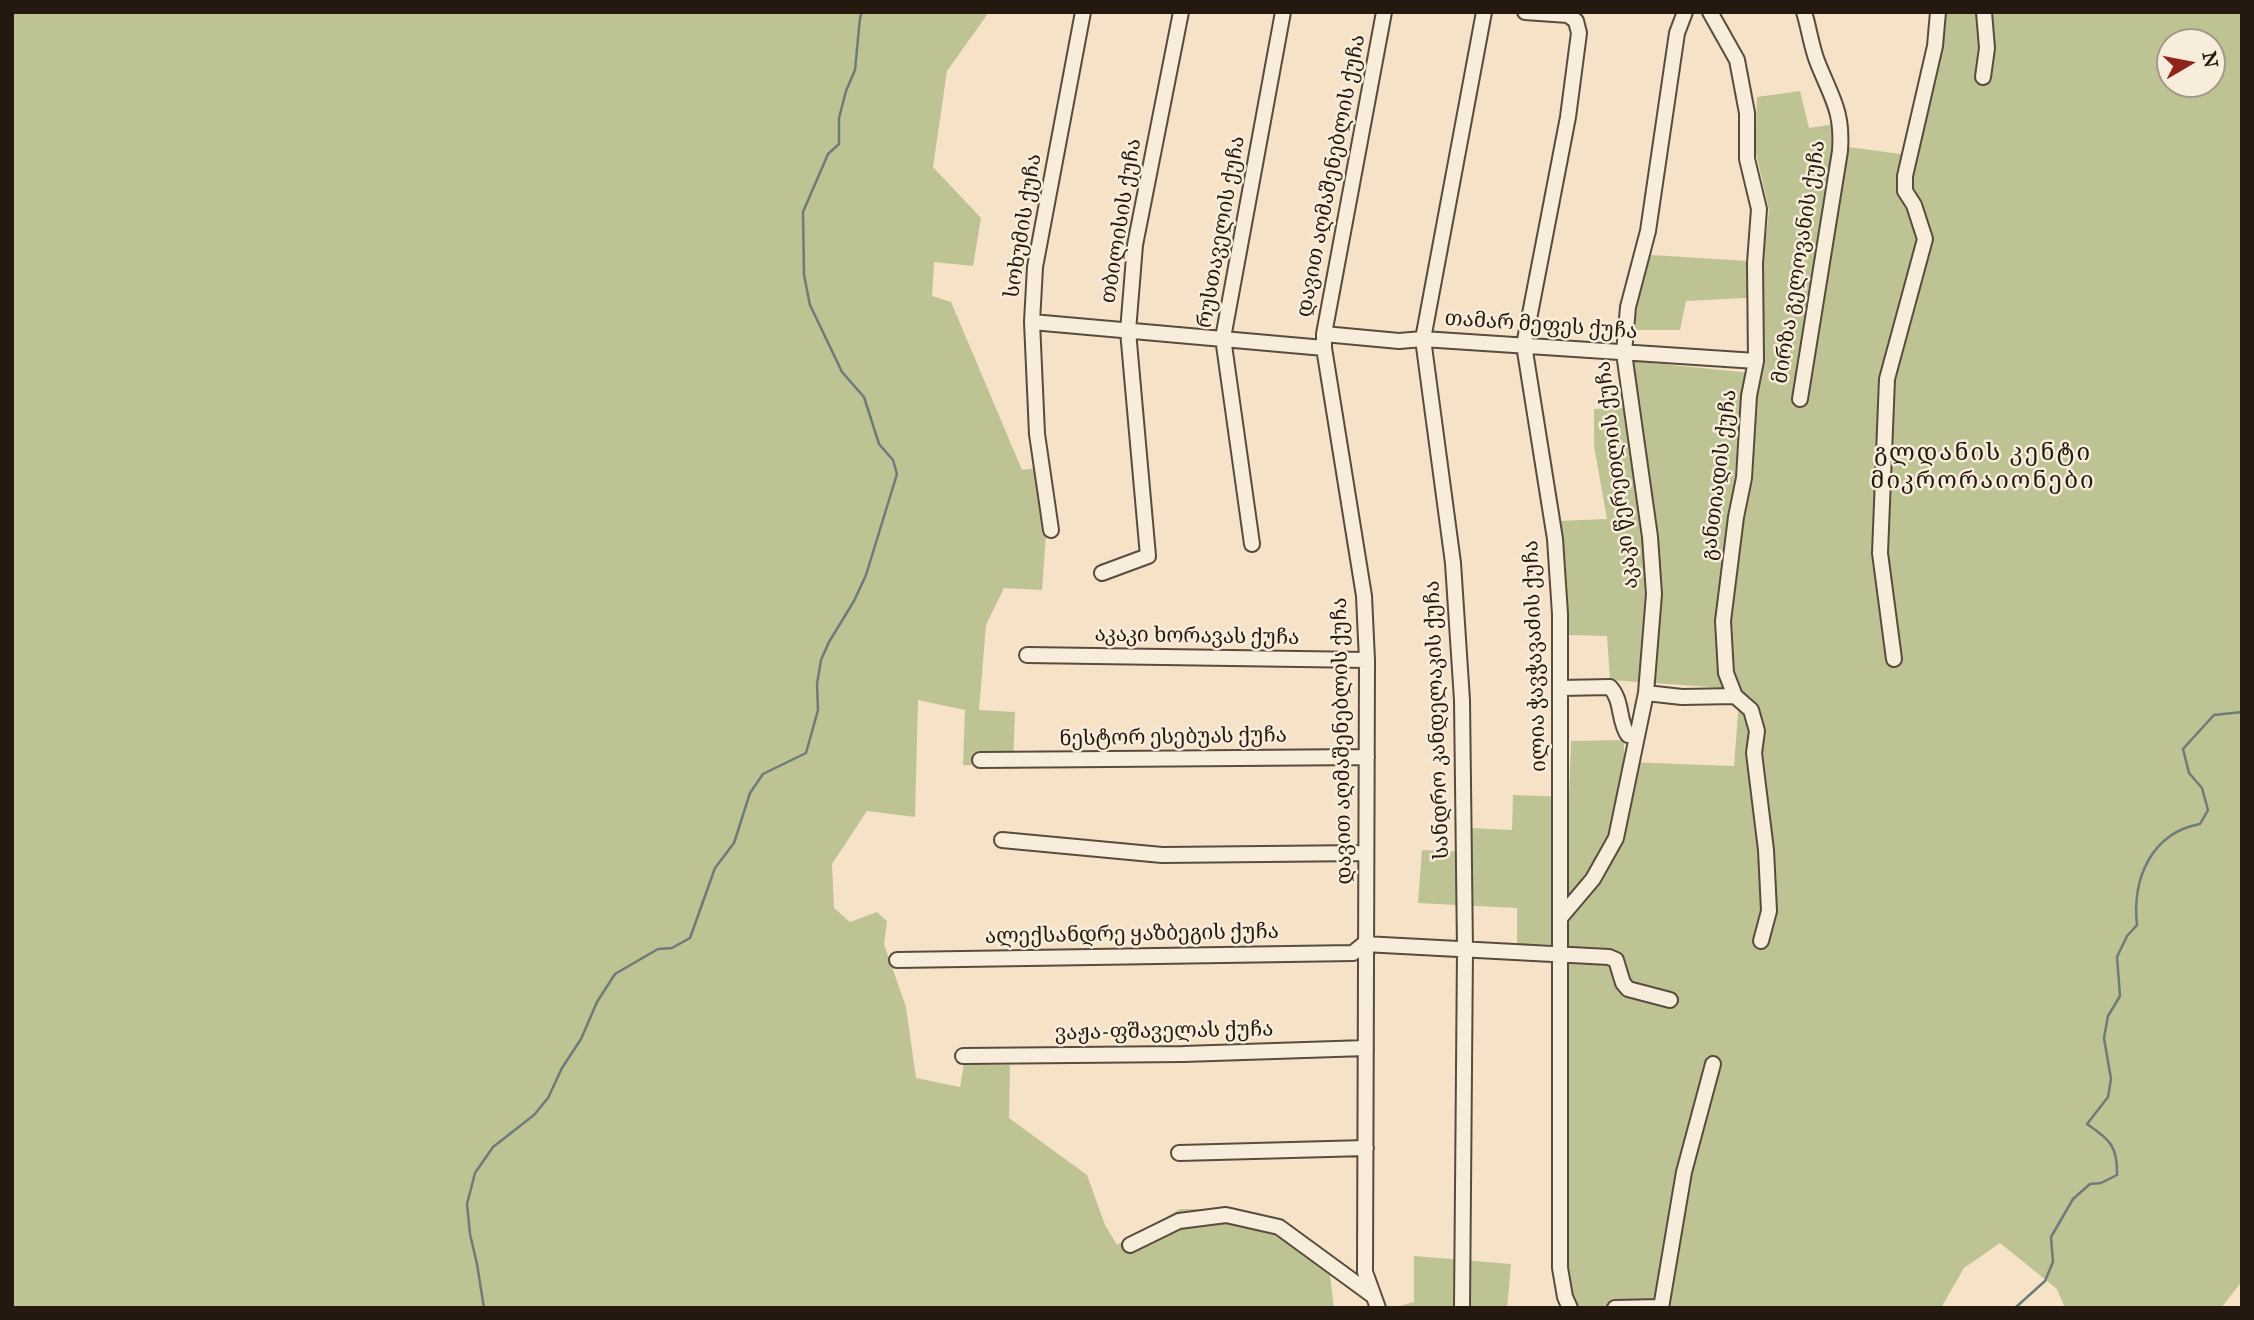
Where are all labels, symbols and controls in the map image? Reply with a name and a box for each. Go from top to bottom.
north arrow [2156,28,2226,98]
street label: დავით აღმაშენებლის ქუჩა [1292,33,1372,319]
text: N [2197,50,2223,70]
street label: რუსთაველის ქუჩა [1193,134,1251,330]
street label: თბილისის ქუჩა [1097,137,1147,305]
street label: მირზა გელოვანის ქუჩა [1768,139,1832,385]
street label: სოხუმის ქუჩა [1000,152,1048,300]
street label: თამარ მეფეს ქუჩა [1444,307,1638,345]
street label: აკაკი წერეთლის ქუჩა [1592,360,1644,590]
street label: განთიადის ქუჩა [1697,388,1743,562]
district label: გლდანის კენტი მიკრორაიონები [1872,440,2094,496]
street label: ილია ჭავჭავაძის ქუჩა [1519,540,1553,772]
street label: სანდრო კანდელაკის ქუჩა [1421,580,1455,860]
street label: დავით აღმაშენებლის ქუჩა [1328,597,1358,885]
street label: აკაკი ხორავას ქუჩა [1094,623,1300,651]
street label: ნესტორ ესებუას ქუჩა [1059,723,1287,753]
street label: ალექსანდრე ყაზბეგის ქუჩა [985,920,1279,950]
street label: ვაჟა-ფშაველას ქუჩა [1054,1017,1274,1047]

